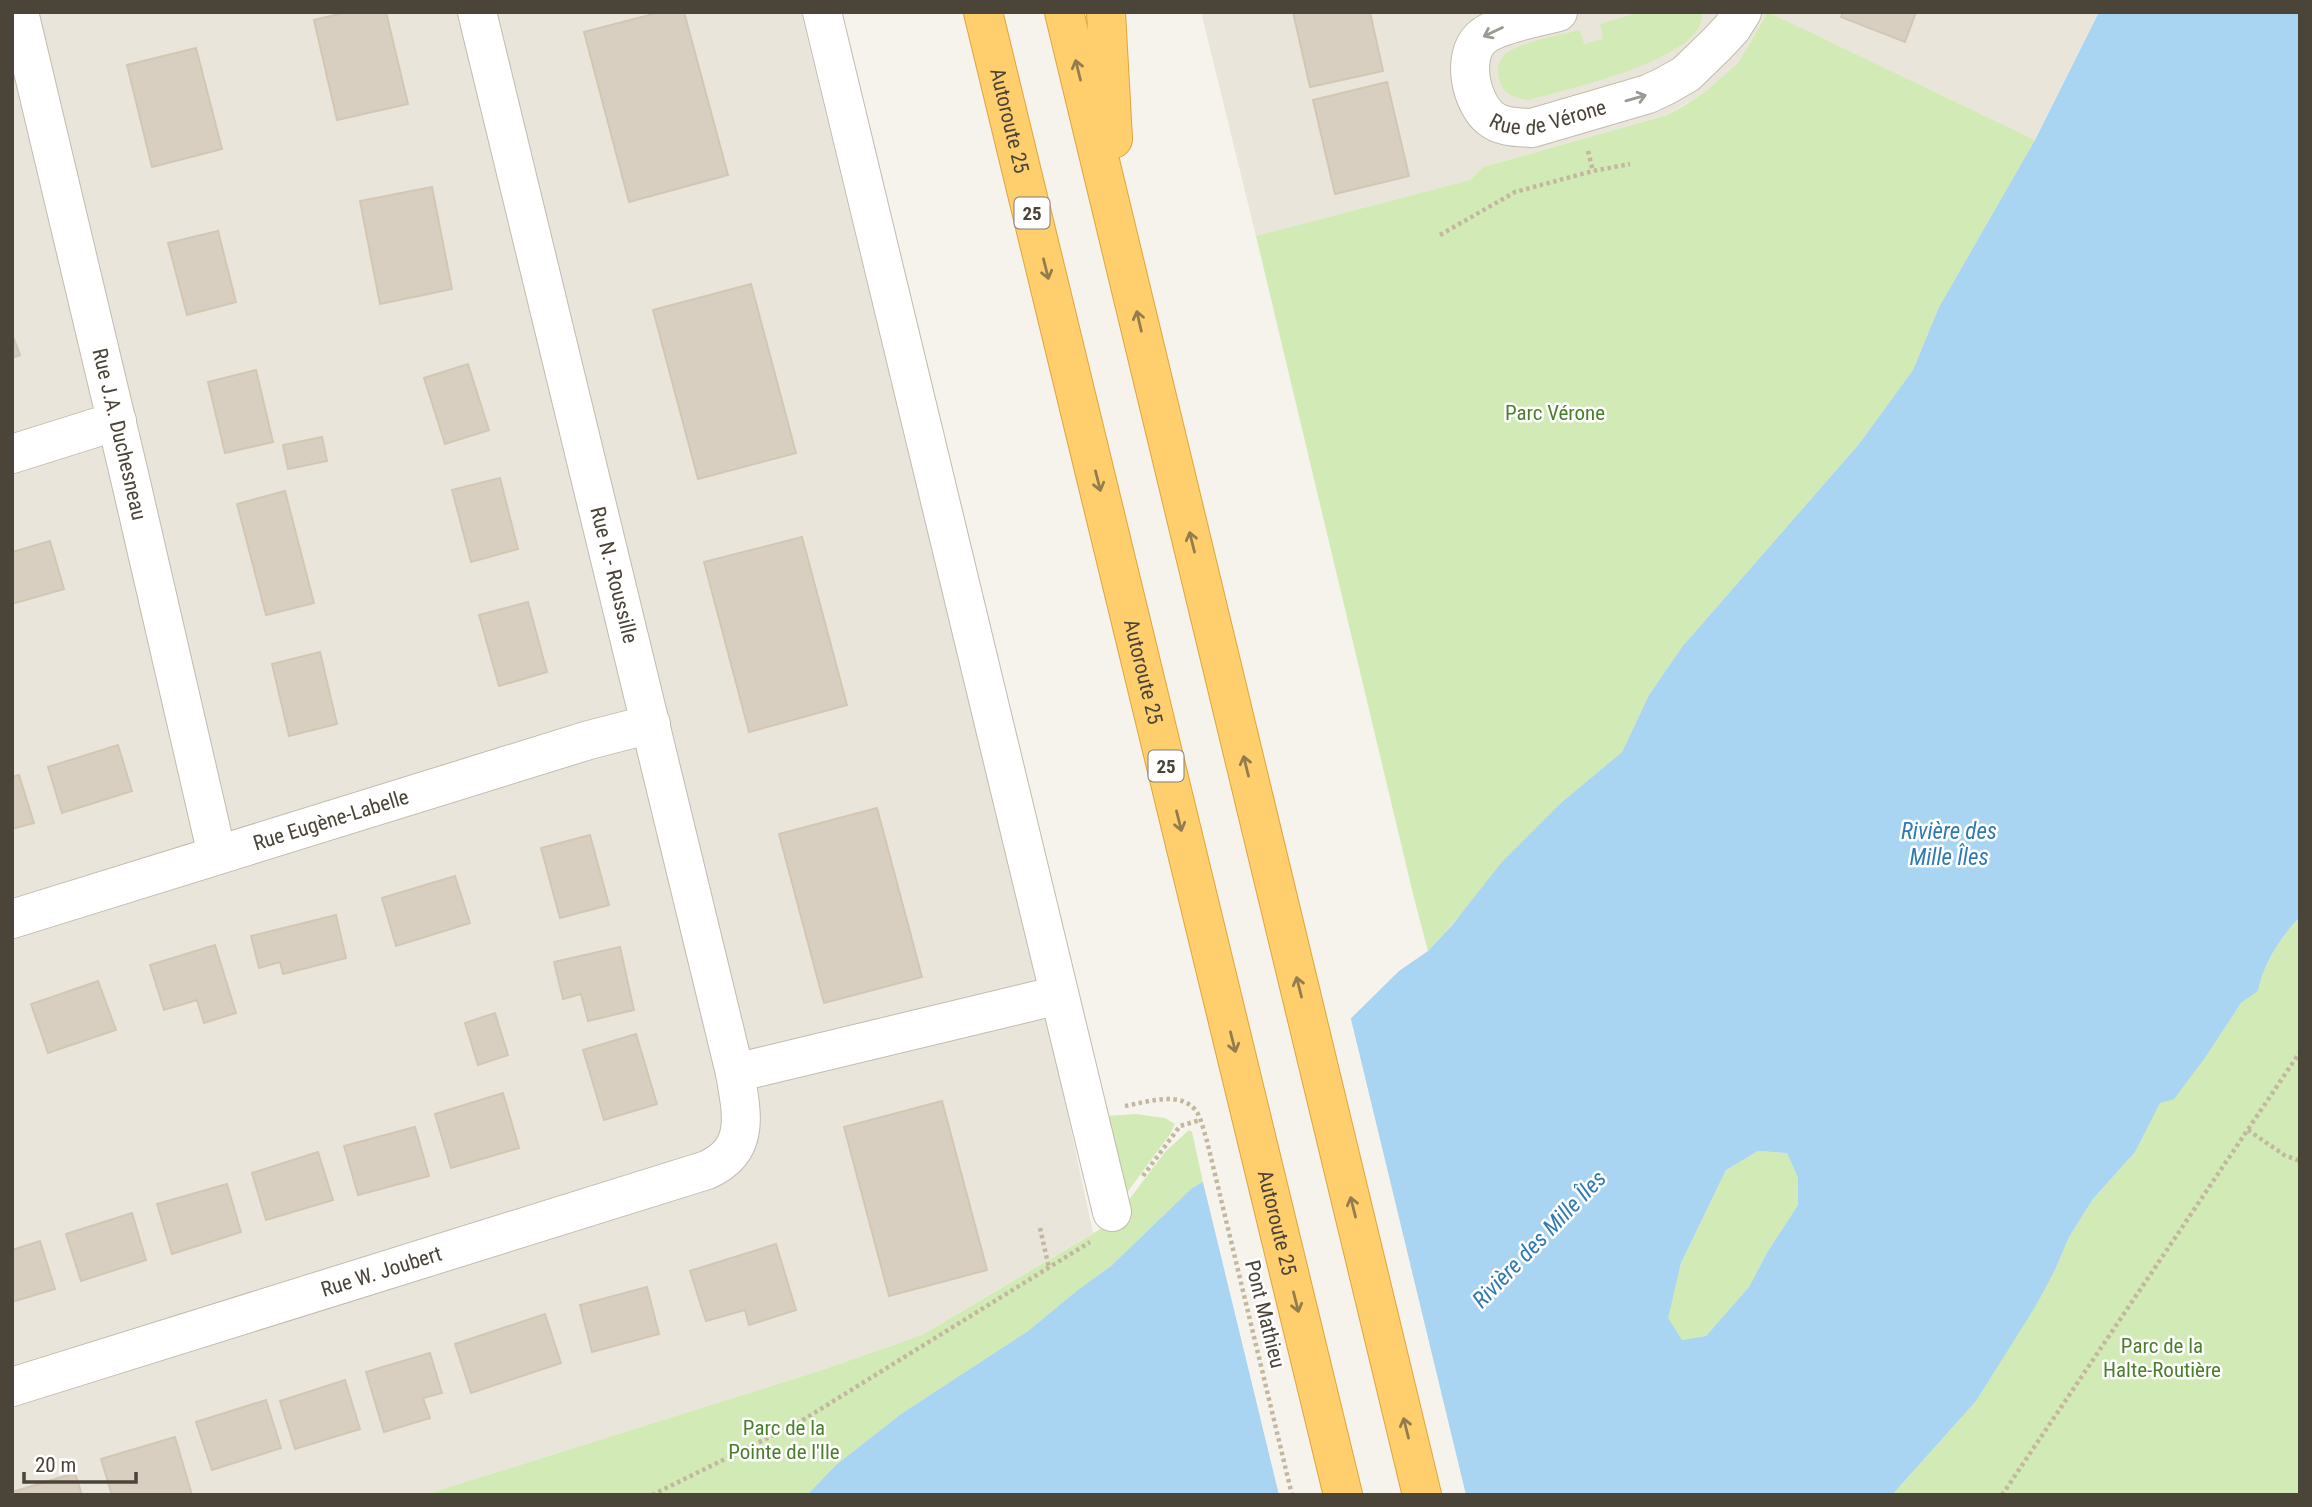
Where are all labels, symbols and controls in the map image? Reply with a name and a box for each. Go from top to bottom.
one-way arrow [1483,26,1504,40]
one-way arrow [1071,59,1084,82]
street label: Autoroute 25 [985,66,1034,176]
one-way arrow [1624,90,1646,103]
street label: Rue de Vérone [1486,95,1609,140]
road number: 25 [1014,197,1050,228]
one-way arrow [1040,257,1053,280]
one-way arrow [1132,310,1145,333]
street label: Rue J.A. Duchesneau [87,346,151,523]
park label: Parc Vérone [1505,401,1605,425]
one-way arrow [1091,469,1105,492]
street label: Rue N.- Roussille [585,504,643,646]
one-way arrow [1185,531,1198,554]
street label: Autoroute 25 [1119,617,1167,727]
road number: 25 [1148,750,1184,782]
one-way arrow [1239,755,1252,778]
street label: Rue Eugène-Labelle [250,785,412,855]
one-way arrow [1173,809,1187,832]
water label: Rivière des Mille Îles [1901,818,1997,871]
one-way arrow [1292,976,1306,999]
one-way arrow [1227,1030,1240,1053]
water label: Rivière des Mille Îles [1466,1164,1612,1314]
street label: Autoroute 25 [1253,1168,1301,1278]
one-way arrow [1345,1196,1359,1219]
street label: Rue W. Joubert [318,1242,445,1302]
street label: Pont Mathieu [1240,1258,1290,1370]
one-way arrow [1290,1291,1303,1313]
park label: Parc de la Halte-Routière [2103,1334,2221,1382]
park label: Parc de la Pointe de l'Ile [728,1416,840,1464]
one-way arrow [1399,1418,1412,1440]
scale bar [24,1440,136,1484]
text: 20 m [35,1453,76,1477]

